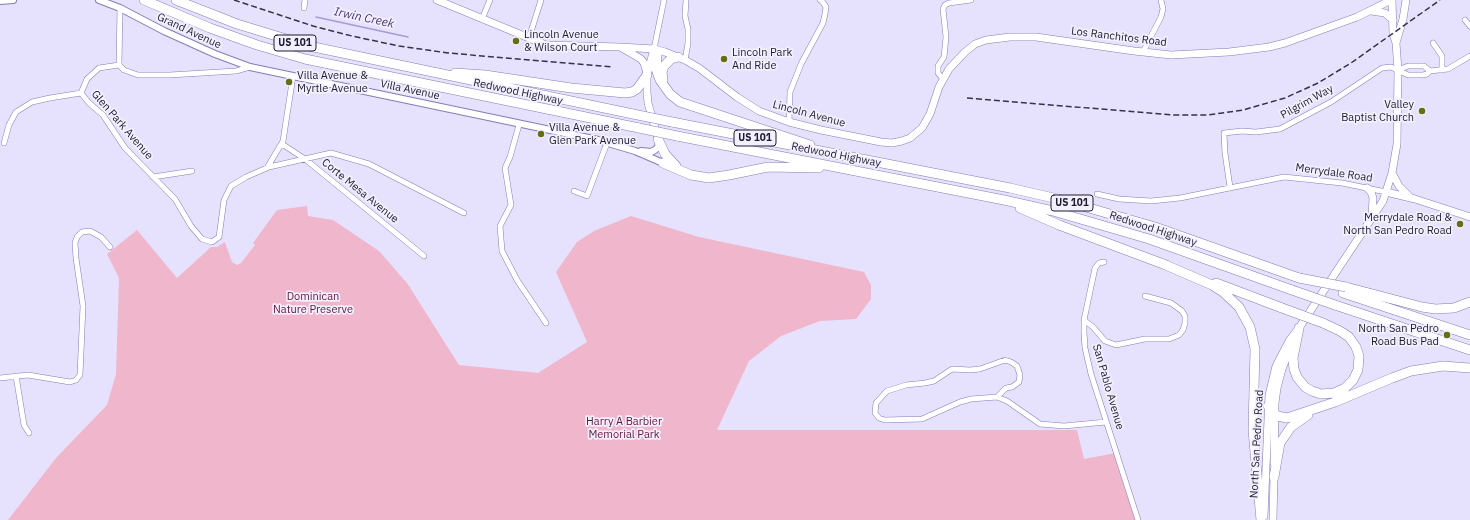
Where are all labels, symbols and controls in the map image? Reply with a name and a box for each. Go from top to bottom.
water label: Irwin Creek [333,5,395,31]
street label: Grand Avenue [155,10,223,52]
street label: Los Ranchitos Road [1070,25,1168,49]
place label: Lincoln Avenue & Wilson Court [524,28,599,54]
road number: US 101 [274,35,316,51]
marker: Lincoln Avenue & Wilson Court [511,36,521,46]
place label: Lincoln Park And Ride [732,46,792,72]
marker: Lincoln Park And Ride [719,54,729,64]
place label: Villa Avenue & Myrtle Avenue [297,69,368,95]
street label: Redwood Highway [472,76,564,108]
marker: Villa Avenue & Myrtle Avenue [284,77,294,87]
street label: Villa Avenue [379,77,441,103]
street label: Pilgrim Way [1278,82,1336,122]
street label: Glen Park Avenue [88,88,156,162]
street label: Lincoln Avenue [771,98,847,130]
place label: Valley Baptist Church [1341,98,1414,124]
marker: Valley Baptist Church [1417,106,1427,116]
place label: Villa Avenue & Glen Park Avenue [549,121,636,147]
marker: Villa Avenue & Glen Park Avenue [536,129,546,139]
road number: US 101 [734,130,776,146]
street label: Redwood Highway [790,140,882,170]
street label: Corte Mesa Avenue [319,156,401,226]
street label: Merrydale Road [1295,161,1373,185]
road number: US 101 [1051,195,1093,211]
street label: Redwood Highway [1108,209,1198,249]
place label: Merrydale Road & North San Pedro Road [1343,211,1452,237]
marker: Merrydale Road & North San Pedro Road [1455,219,1465,229]
park label: Dominican Nature Preserve [273,290,353,316]
place label: North San Pedro Road Bus Pad [1358,322,1439,348]
marker: North San Pedro Road Bus Pad [1442,330,1452,340]
street label: San Pablo Avenue [1089,343,1127,431]
street label: North San Pedro Road [1248,389,1266,499]
park label: Harry A Barbier Memorial Park [586,415,662,441]

